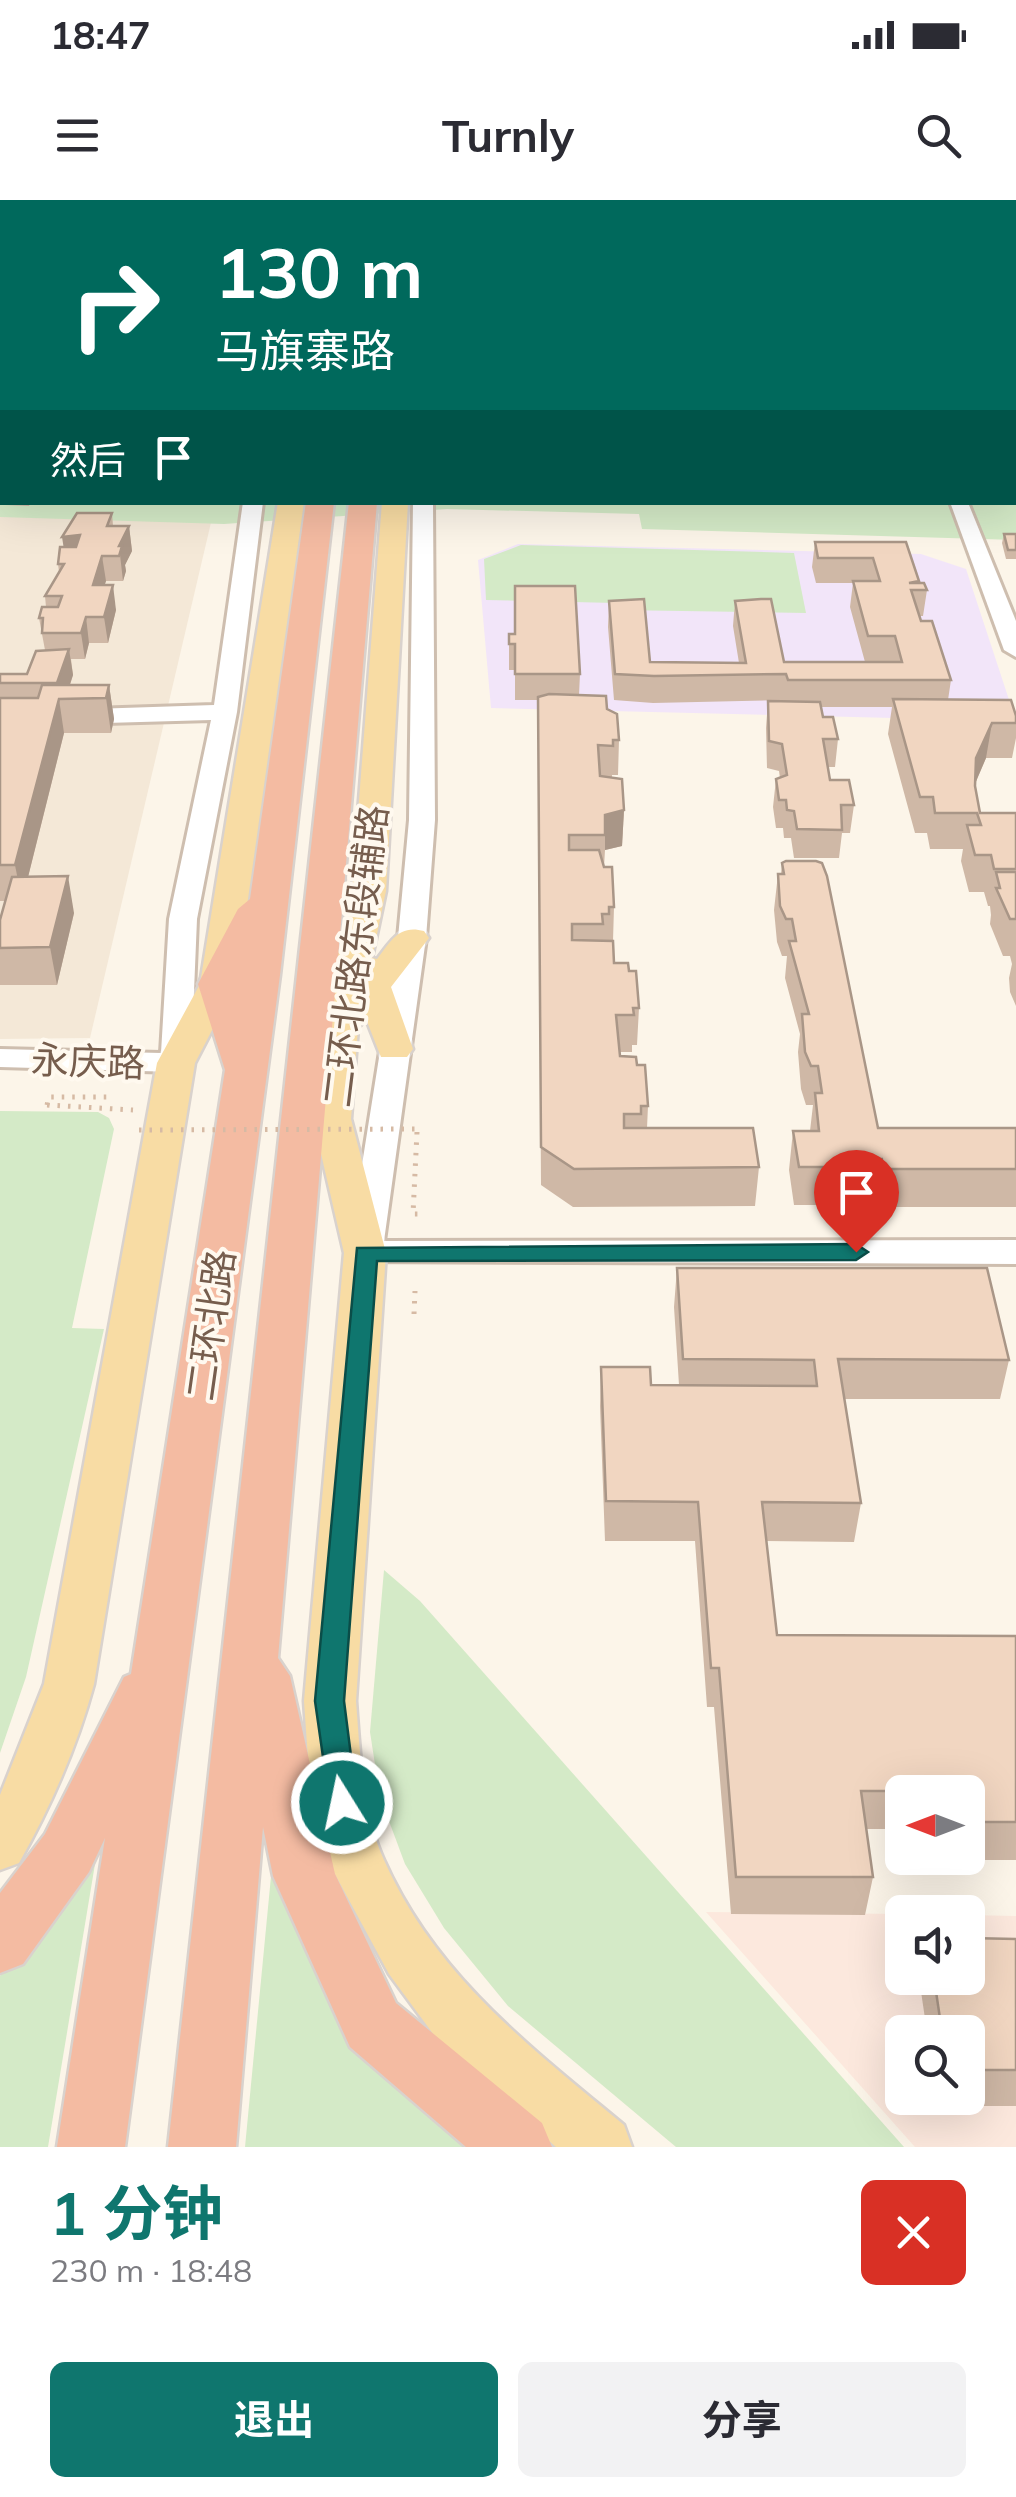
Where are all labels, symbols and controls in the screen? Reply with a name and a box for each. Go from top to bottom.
text: 18:47 [50,11,151,59]
text: Turnly [442,107,574,163]
icon: menu [50,108,105,163]
icon: search [911,108,966,163]
text: 130 m [215,228,423,316]
icon: right [50,240,180,370]
text: 马旗寨路 [215,322,395,378]
icon: arrive [146,430,201,485]
text: 然后 [50,436,126,484]
street label: 二环北路东段辅路 [313,802,397,1110]
street label: 永庆路 [30,1035,146,1087]
pin [814,1150,899,1253]
icon: arrive [829,1165,884,1220]
street label: 二环北路 [176,1246,244,1404]
position arrow [290,1751,394,1855]
north arrow [885,1775,985,1875]
map controls [885,1775,985,2115]
button: sound [885,1895,985,1995]
button: search [885,2015,985,2115]
text: 1 分钟 [50,2175,222,2250]
button: close [861,2180,966,2285]
text: 230 m · 18:48 [50,2250,252,2290]
button: 退出 [50,2362,498,2477]
button: 分享 [518,2362,966,2477]

